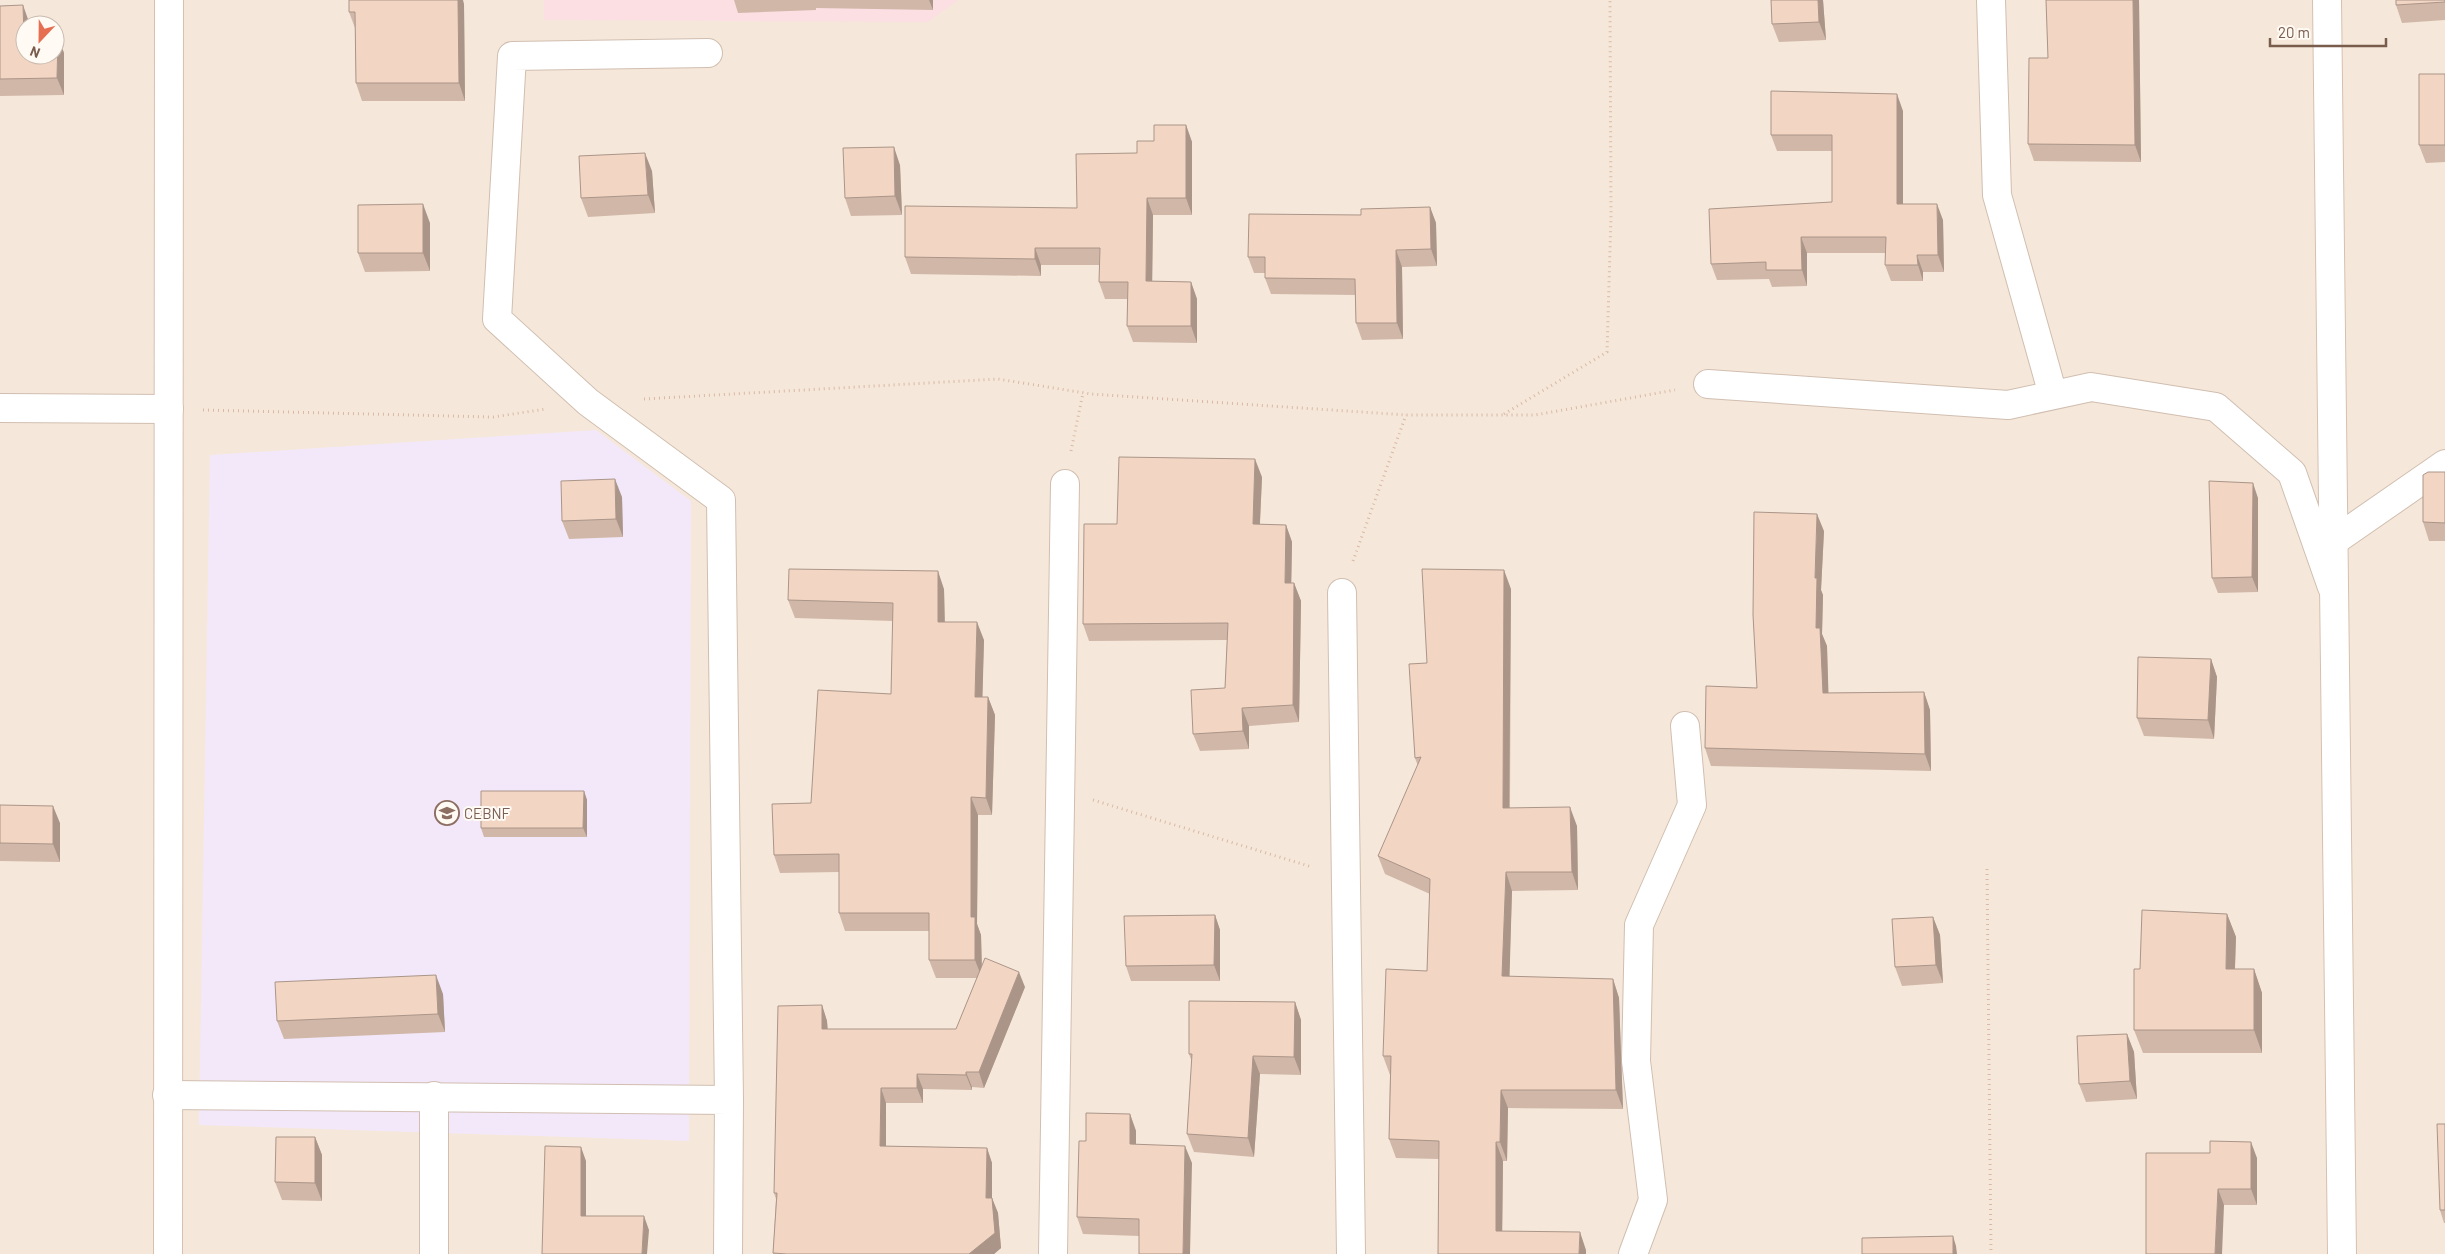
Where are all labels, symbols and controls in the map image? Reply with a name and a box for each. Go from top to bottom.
north arrow [15,15,65,65]
scale bar [2270,15,2386,47]
text: 20 m [2278,23,2310,41]
text: N [27,43,42,62]
school or university icon: CEBNF [434,800,460,826]
place label: CEBNF [464,804,511,822]

